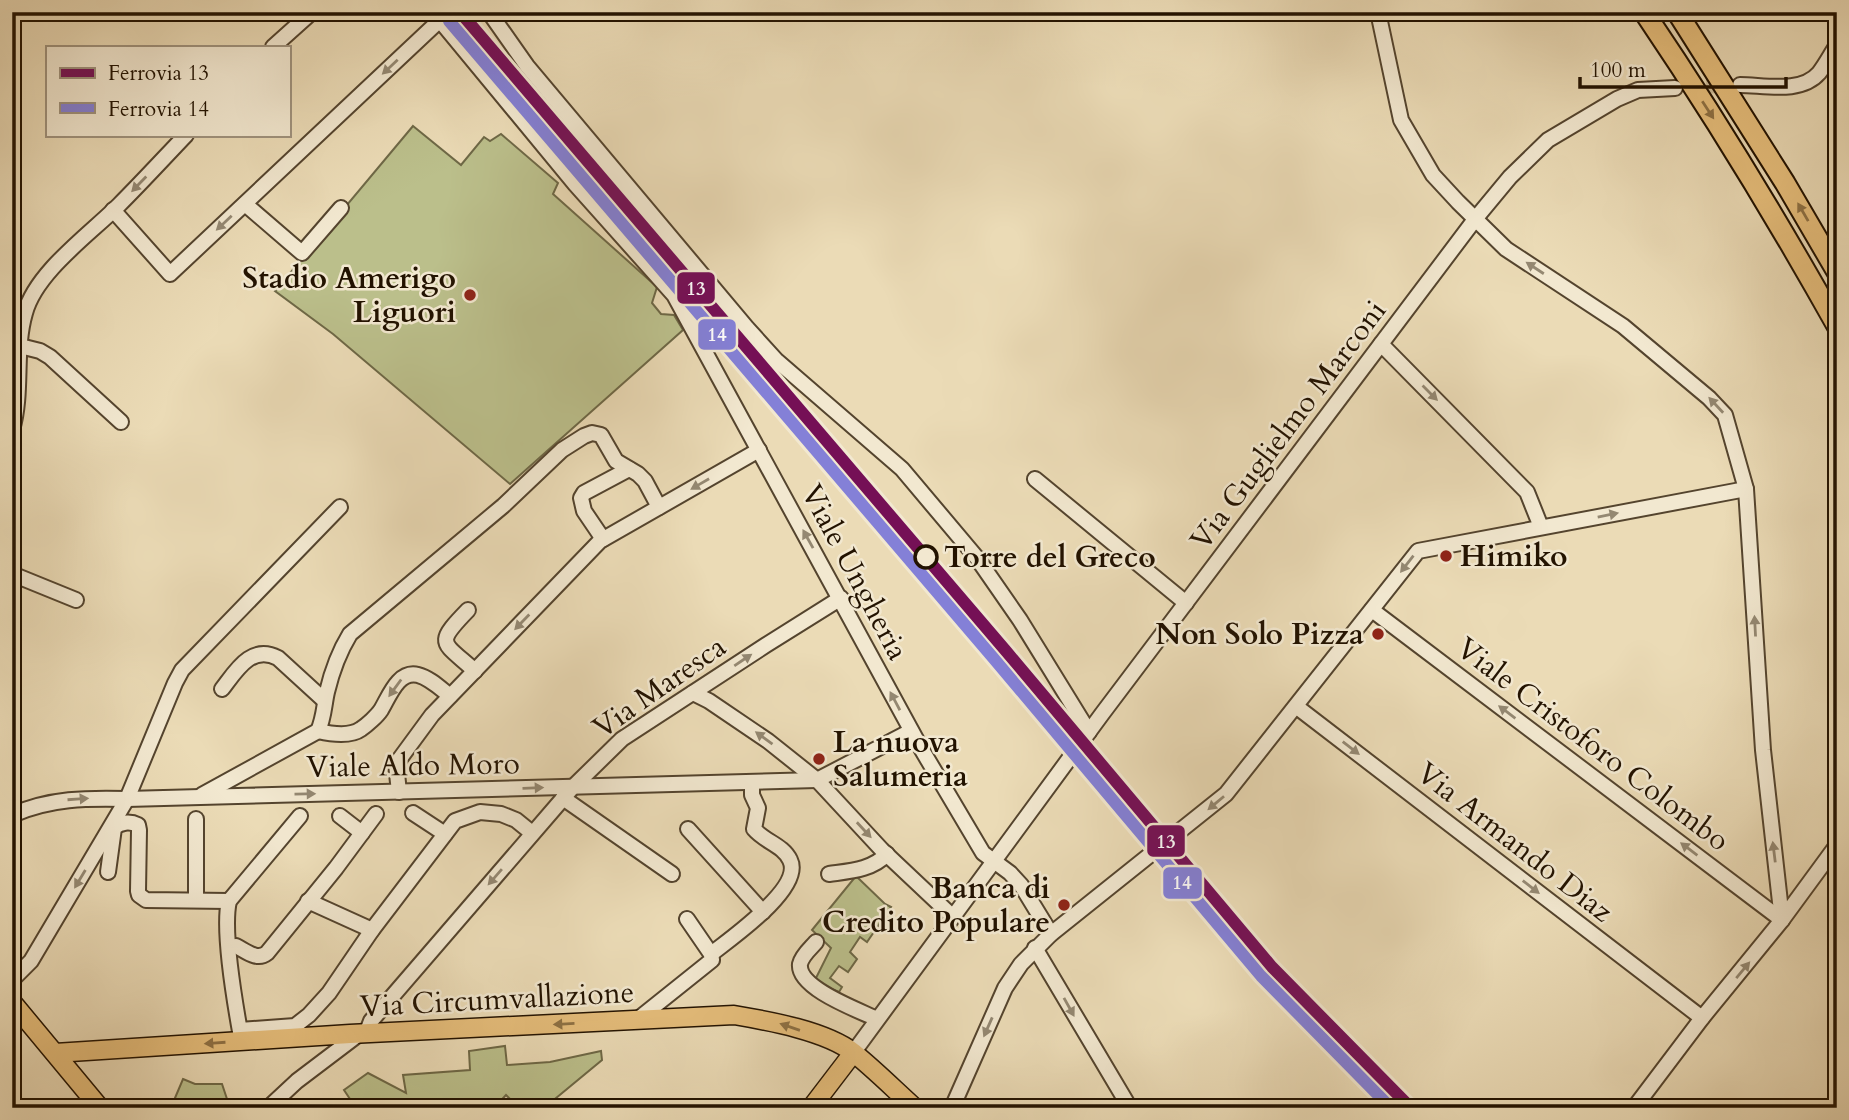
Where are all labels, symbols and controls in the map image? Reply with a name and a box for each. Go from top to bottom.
legend [46,46,290,136]
scale bar [1580,46,1786,90]
text: 100 m [1590,56,1646,85]
text: Ferrovia 13 [108,59,209,88]
one-way arrow [381,59,399,75]
text: Ferrovia 14 [108,95,209,124]
one-way arrow [1701,101,1714,120]
one-way arrow [131,175,147,192]
one-way arrow [1796,203,1809,222]
one-way arrow [216,214,233,231]
place label: Stadio Amerigo Liguori [242,258,456,333]
one-way arrow [1526,261,1544,275]
line badge: 13 [676,271,716,305]
text: 13 [686,276,706,302]
marker: Stadio Amerigo Liguori [462,287,478,303]
street label: Via Guglielmo Marconi [1181,292,1396,559]
line badge: 14 [697,318,737,351]
text: 14 [707,322,727,348]
one-way arrow [1421,384,1438,401]
one-way arrow [1708,397,1724,414]
street label: Viale Ungheria [791,477,918,667]
one-way arrow [690,478,709,490]
one-way arrow [1597,509,1619,520]
one-way arrow [802,529,814,548]
place label: Himiko [1460,536,1568,577]
place label: Torre del Greco [944,537,1156,578]
marker: Torre del Greco [914,545,938,569]
marker: Himiko [1438,548,1454,564]
one-way arrow [1401,555,1415,573]
one-way arrow [514,613,530,630]
place label: Non Solo Pizza [1155,614,1364,655]
one-way arrow [1750,615,1761,637]
street label: Via Maresca [584,626,734,748]
marker: Non Solo Pizza [1370,626,1386,642]
street label: Viale Cristoforo Colombo [1448,628,1738,861]
one-way arrow [733,653,753,666]
one-way arrow [388,679,402,697]
one-way arrow [889,691,901,711]
one-way arrow [1498,706,1516,720]
place label: La nuova Salumeria [833,722,968,797]
one-way arrow [755,731,773,745]
one-way arrow [1341,741,1359,756]
street label: Viale Aldo Moro [306,743,520,788]
marker: La nuova Salumeria [811,751,827,767]
street label: Via Armando Diaz [1408,753,1622,932]
one-way arrow [522,783,544,794]
one-way arrow [294,788,316,800]
one-way arrow [67,793,89,804]
one-way arrow [1207,795,1224,810]
one-way arrow [855,821,871,838]
line badge: 13 [1146,824,1186,858]
text: 13 [1156,829,1176,855]
one-way arrow [1769,841,1780,863]
one-way arrow [1680,842,1698,857]
line badge: 14 [1162,866,1203,900]
one-way arrow [487,868,503,886]
place label: Banca di Credito Populare [822,868,1050,943]
one-way arrow [73,869,86,888]
text: 14 [1172,870,1192,896]
one-way arrow [1522,879,1540,893]
marker: Banca di Credito Populare [1056,897,1072,913]
one-way arrow [1735,961,1750,978]
street label: Via Circumvallazione [359,972,635,1027]
one-way arrow [1063,997,1075,1016]
one-way arrow [982,1016,993,1037]
one-way arrow [553,1018,575,1029]
one-way arrow [779,1021,800,1032]
one-way arrow [203,1038,225,1049]

